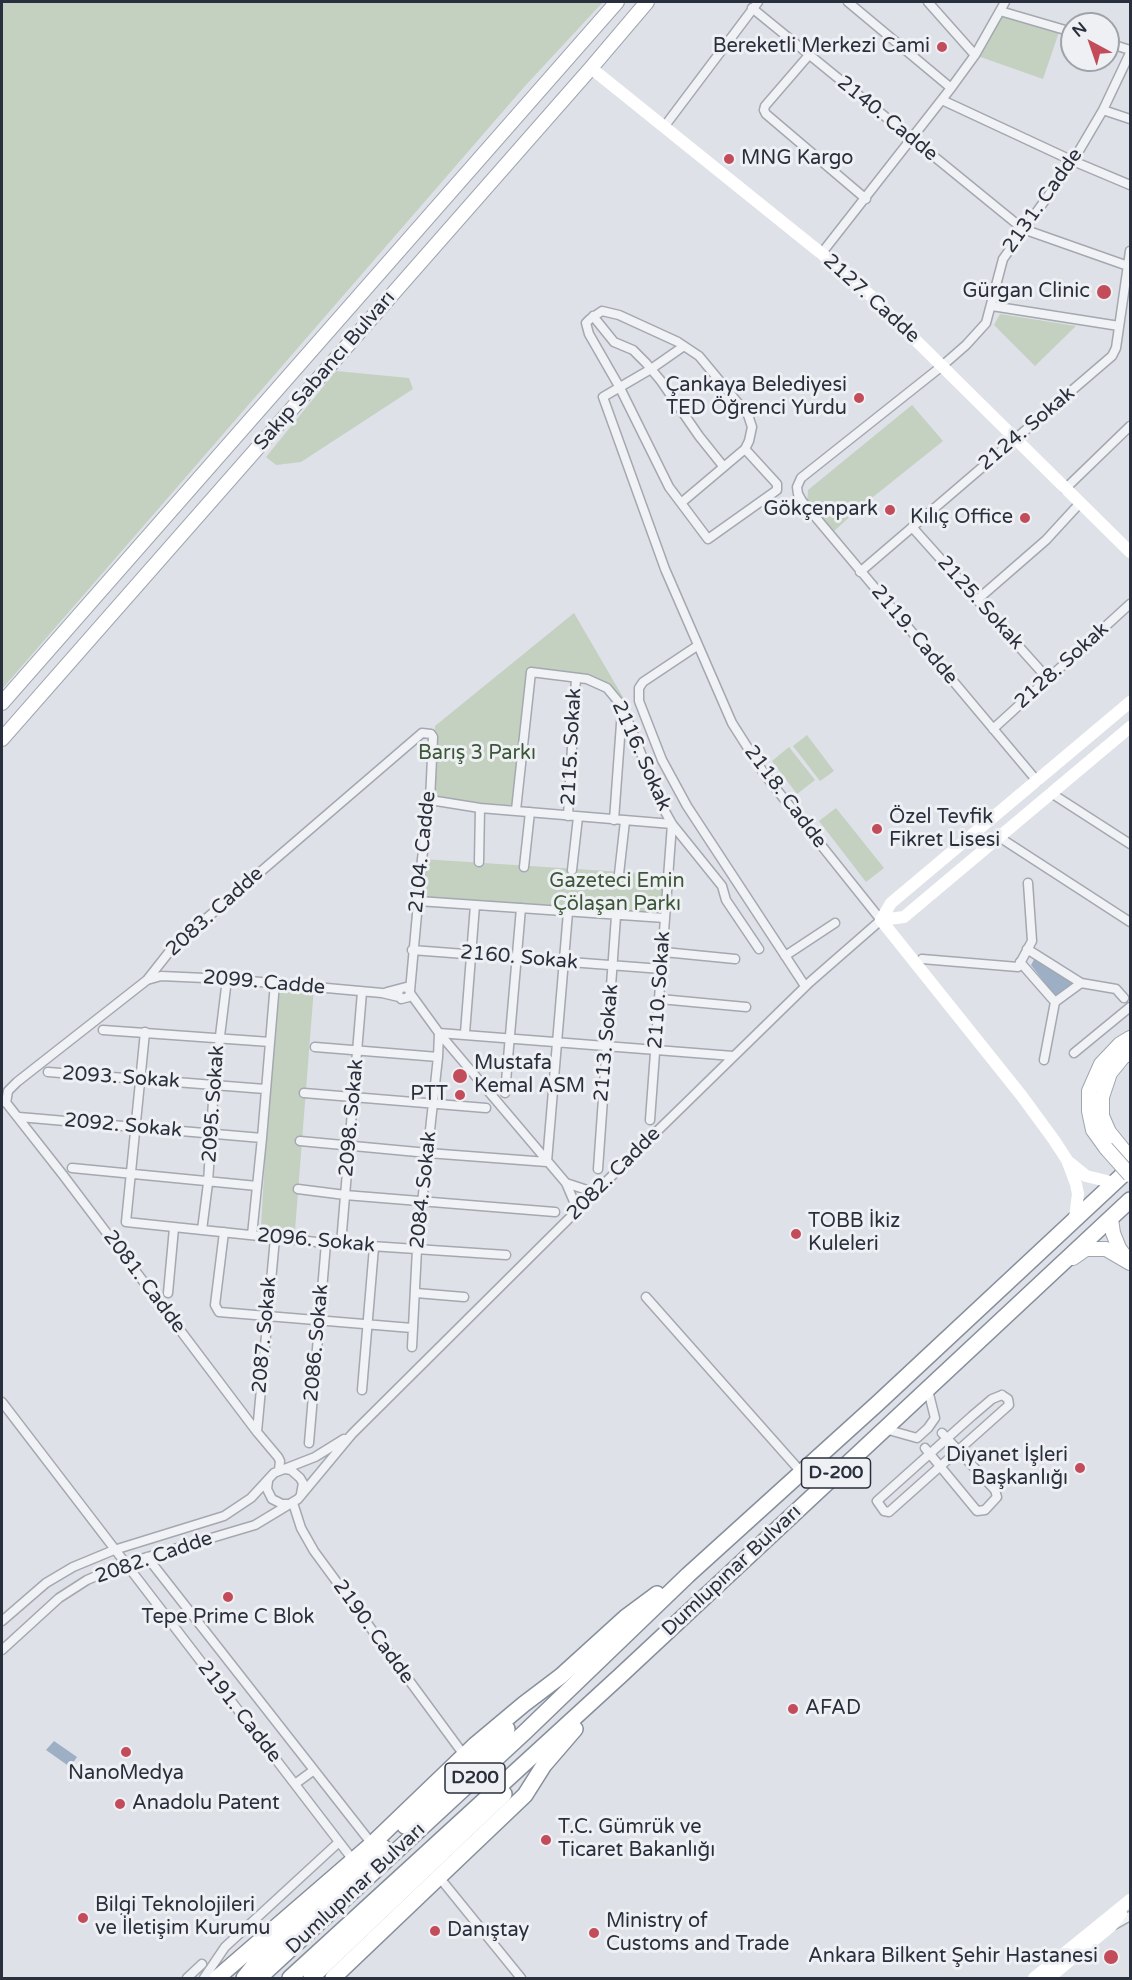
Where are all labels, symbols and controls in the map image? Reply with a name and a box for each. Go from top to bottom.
north arrow [1060,12,1120,72]
text: N [1068,18,1091,42]
place label: Bereketli Merkezi Cami [713,35,930,59]
marker: Bereketli Merkezi Cami [935,40,949,54]
street label: 2140. Cadde [832,71,942,167]
street label: 2131. Cadde [998,144,1088,258]
place label: MNG Kargo [741,147,853,171]
marker: MNG Kargo [722,152,736,166]
street label: 2127. Cadde [818,249,924,349]
place label: Gürgan Clinic [962,280,1090,304]
marker: Gürgan Clinic [1095,283,1113,301]
street label: Sakıp Sabancı Bulvarı [249,287,401,455]
place label: Çankaya Belediyesi TED Öğrenci Yurdu [665,374,847,421]
street label: 2124. Sokak [974,382,1080,476]
marker: Çankaya Belediyesi TED Öğrenci Yurdu [852,391,866,405]
place label: Gökçenpark [763,498,878,522]
marker: Gökçenpark [883,503,897,517]
place label: Kılıç Office [910,506,1013,530]
marker: Kılıç Office [1018,511,1032,525]
street label: 2125. Sokak [932,551,1028,655]
street label: 2119. Cadde [865,580,963,690]
street label: 2128. Sokak [1010,618,1114,714]
street label: 2115. Sokak [557,688,587,806]
street label: 2116. Sokak [606,697,676,815]
street label: 2118. Cadde [739,741,831,853]
park label: Barış 3 Parkı [418,742,536,766]
street label: 2104. Cadde [405,790,441,914]
place label: Özel Tevfik Fikret Lisesi [889,806,1000,853]
marker: Özel Tevfik Fikret Lisesi [870,822,884,836]
street label: 2083. Cadde [162,862,268,962]
park label: Gazeteci Emin Çölaşan Parkı [549,870,685,917]
street label: 2110. Sokak [644,930,676,1050]
street label: 2160. Sokak [459,941,579,975]
street label: 2099. Cadde [202,966,326,1000]
street label: 2113. Sokak [590,983,624,1103]
street label: 2095. Sokak [198,1044,230,1164]
place label: Mustafa Kemal ASM [474,1052,585,1099]
street label: 2098. Sokak [335,1058,369,1178]
street label: 2093. Sokak [61,1062,181,1094]
marker: Mustafa Kemal ASM [451,1067,469,1085]
place label: PTT [410,1083,448,1107]
marker: PTT [453,1088,467,1102]
street label: 2092. Sokak [63,1109,183,1143]
street label: 2082. Cadde [562,1122,666,1226]
street label: 2084. Sokak [406,1130,442,1250]
place label: TOBB İkiz Kuleleri [808,1210,900,1257]
street label: 2096. Sokak [256,1224,376,1258]
street label: 2081. Cadde [98,1226,190,1338]
marker: TOBB İkiz Kuleleri [789,1227,803,1241]
street label: 2087. Sokak [248,1276,282,1394]
street label: 2086. Sokak [300,1283,334,1403]
place label: Diyanet İşleri Başkanlığı [946,1444,1068,1491]
road number: D-200 [802,1458,870,1488]
marker: Diyanet İşleri Başkanlığı [1073,1461,1087,1475]
street label: Dumlupınar Bulvarı [657,1500,807,1642]
street label: 2082. Cadde [92,1527,216,1589]
street label: 2190. Cadde [327,1575,419,1689]
marker: Tepe Prime C Blok [221,1590,235,1604]
place label: Tepe Prime C Blok [141,1606,315,1630]
street label: 2191. Cadde [192,1656,286,1768]
place label: AFAD [805,1697,861,1721]
marker: AFAD [786,1702,800,1716]
marker: NanoMedya [119,1745,133,1759]
place label: NanoMedya [68,1762,184,1786]
road number: D200 [445,1763,505,1793]
place label: Anadolu Patent [132,1792,280,1816]
marker: Anadolu Patent [113,1797,127,1811]
place label: T.C. Gümrük ve Ticaret Bakanlığı [558,1816,715,1863]
street label: Dumlupınar Bulvarı [281,1818,431,1960]
marker: T.C. Gümrük ve Ticaret Bakanlığı [539,1833,553,1847]
place label: Bilgi Teknolojileri ve İletişim Kurumu [95,1894,270,1941]
place label: Ministry of Customs and Trade [606,1910,789,1957]
marker: Bilgi Teknolojileri ve İletişim Kurumu [76,1911,90,1925]
place label: Danıştay [447,1919,529,1943]
marker: Danıştay [428,1924,442,1938]
marker: Ministry of Customs and Trade [587,1926,601,1940]
place label: Ankara Bilkent Şehir Hastanesi [808,1945,1098,1969]
marker: Ankara Bilkent Şehir Hastanesi [1102,1948,1120,1966]

